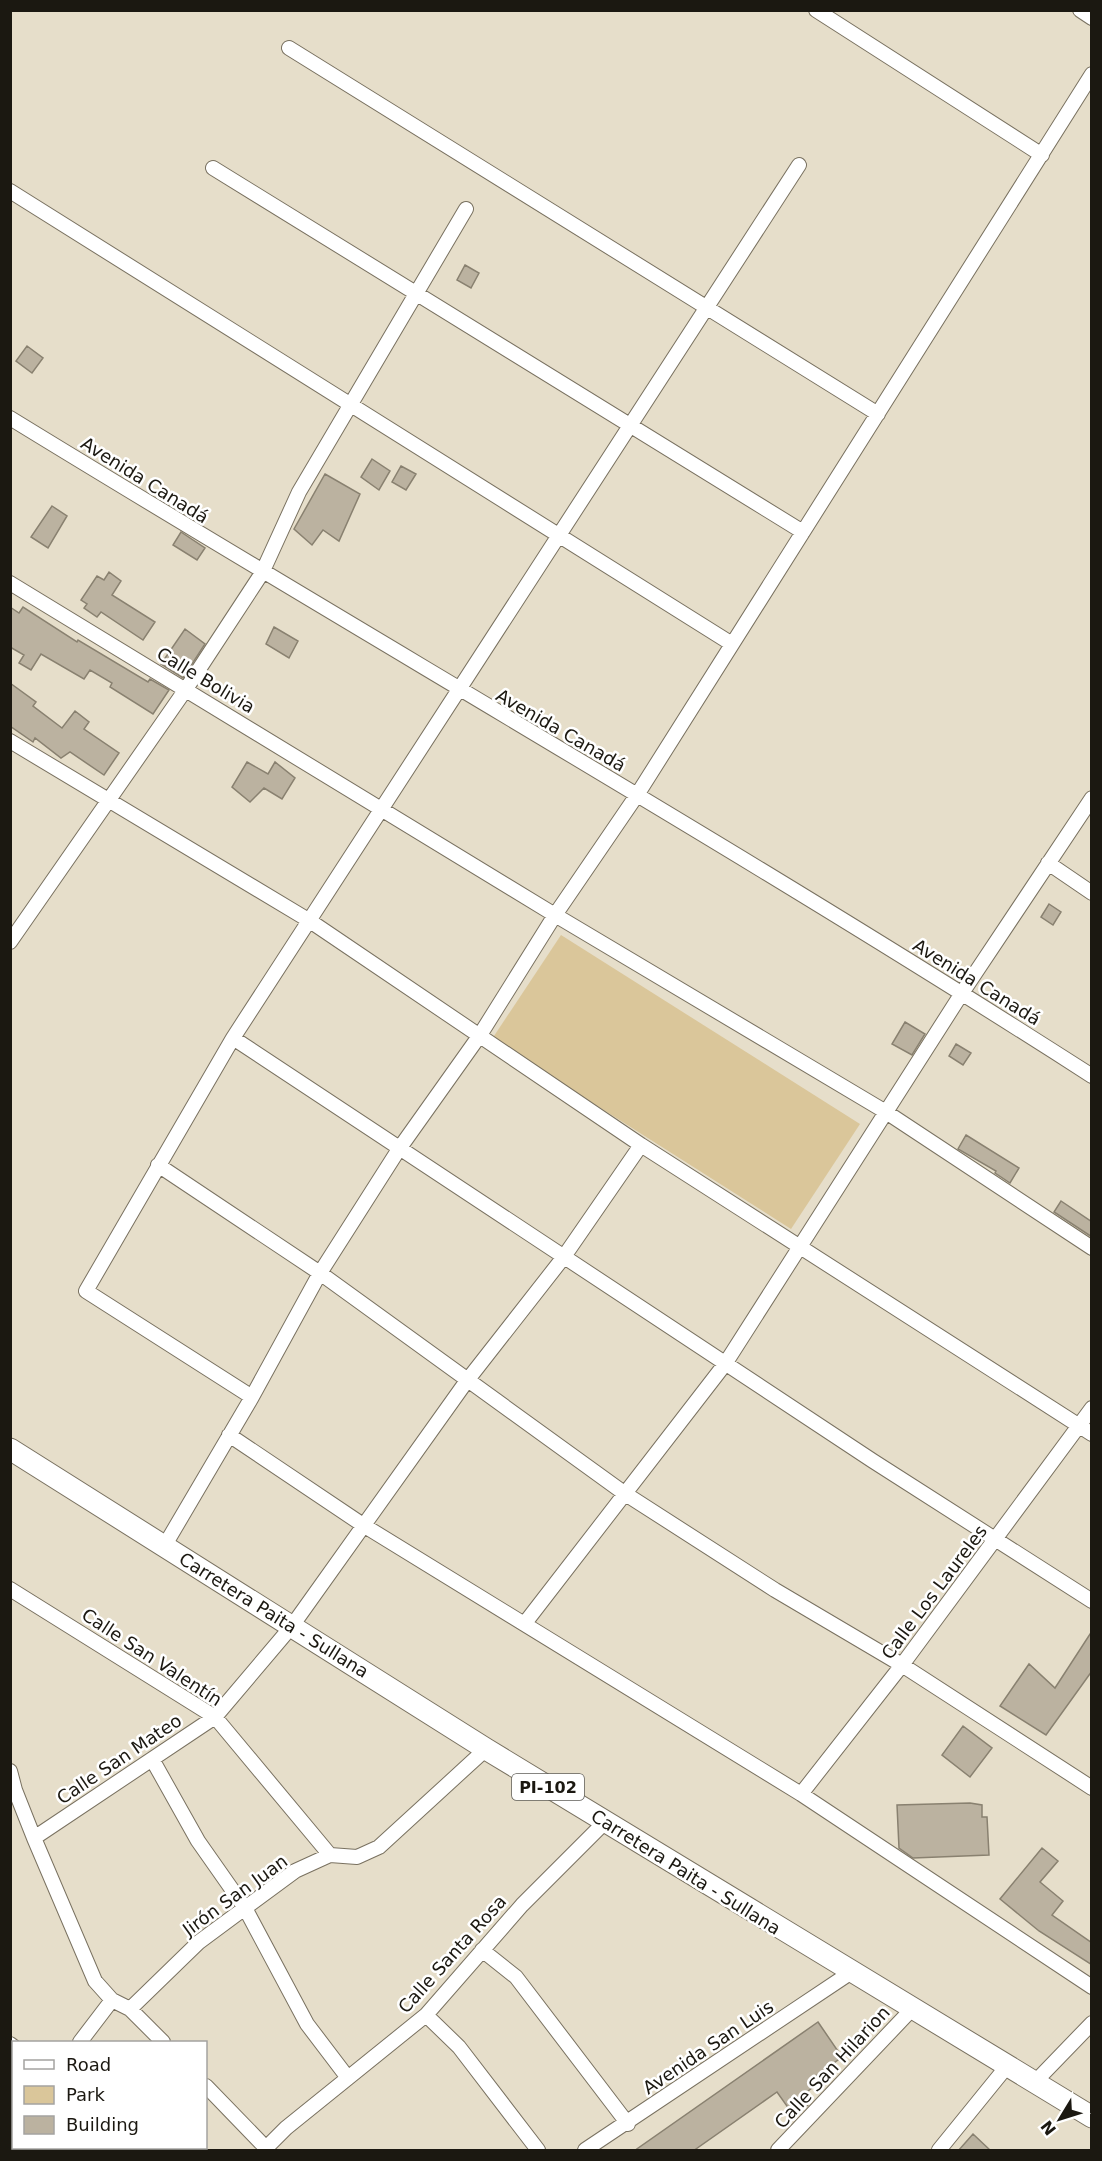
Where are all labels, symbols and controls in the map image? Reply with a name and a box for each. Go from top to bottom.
street label: Avenida Canadá [77,432,213,528]
street label: Calle Bolivia [153,643,259,717]
street label: Avenida Canadá [492,684,630,776]
street label: Avenida Canadá [909,934,1045,1030]
street label: Calle Los Laureles [877,1521,991,1663]
street label: Carretera Paita - Sullana [175,1548,373,1682]
street label: Calle San Valentín [78,1604,226,1710]
street label: Calle San Mateo [53,1710,185,1808]
road number: PI-102 [512,1774,584,1800]
street label: Carretera Paita - Sullana [587,1805,785,1939]
street label: Jirón San Juan [178,1850,291,1941]
street label: Calle Santa Rosa [394,1891,510,2017]
street label: Avenida San Luis [639,1996,777,2098]
street label: Calle San Hilarion [770,2002,894,2132]
legend [12,2041,207,2149]
text: Road [66,2054,111,2075]
text: Park [66,2084,105,2105]
north arrow [1030,2089,1090,2149]
text: Building [66,2114,139,2135]
text: N [1037,2117,1060,2139]

